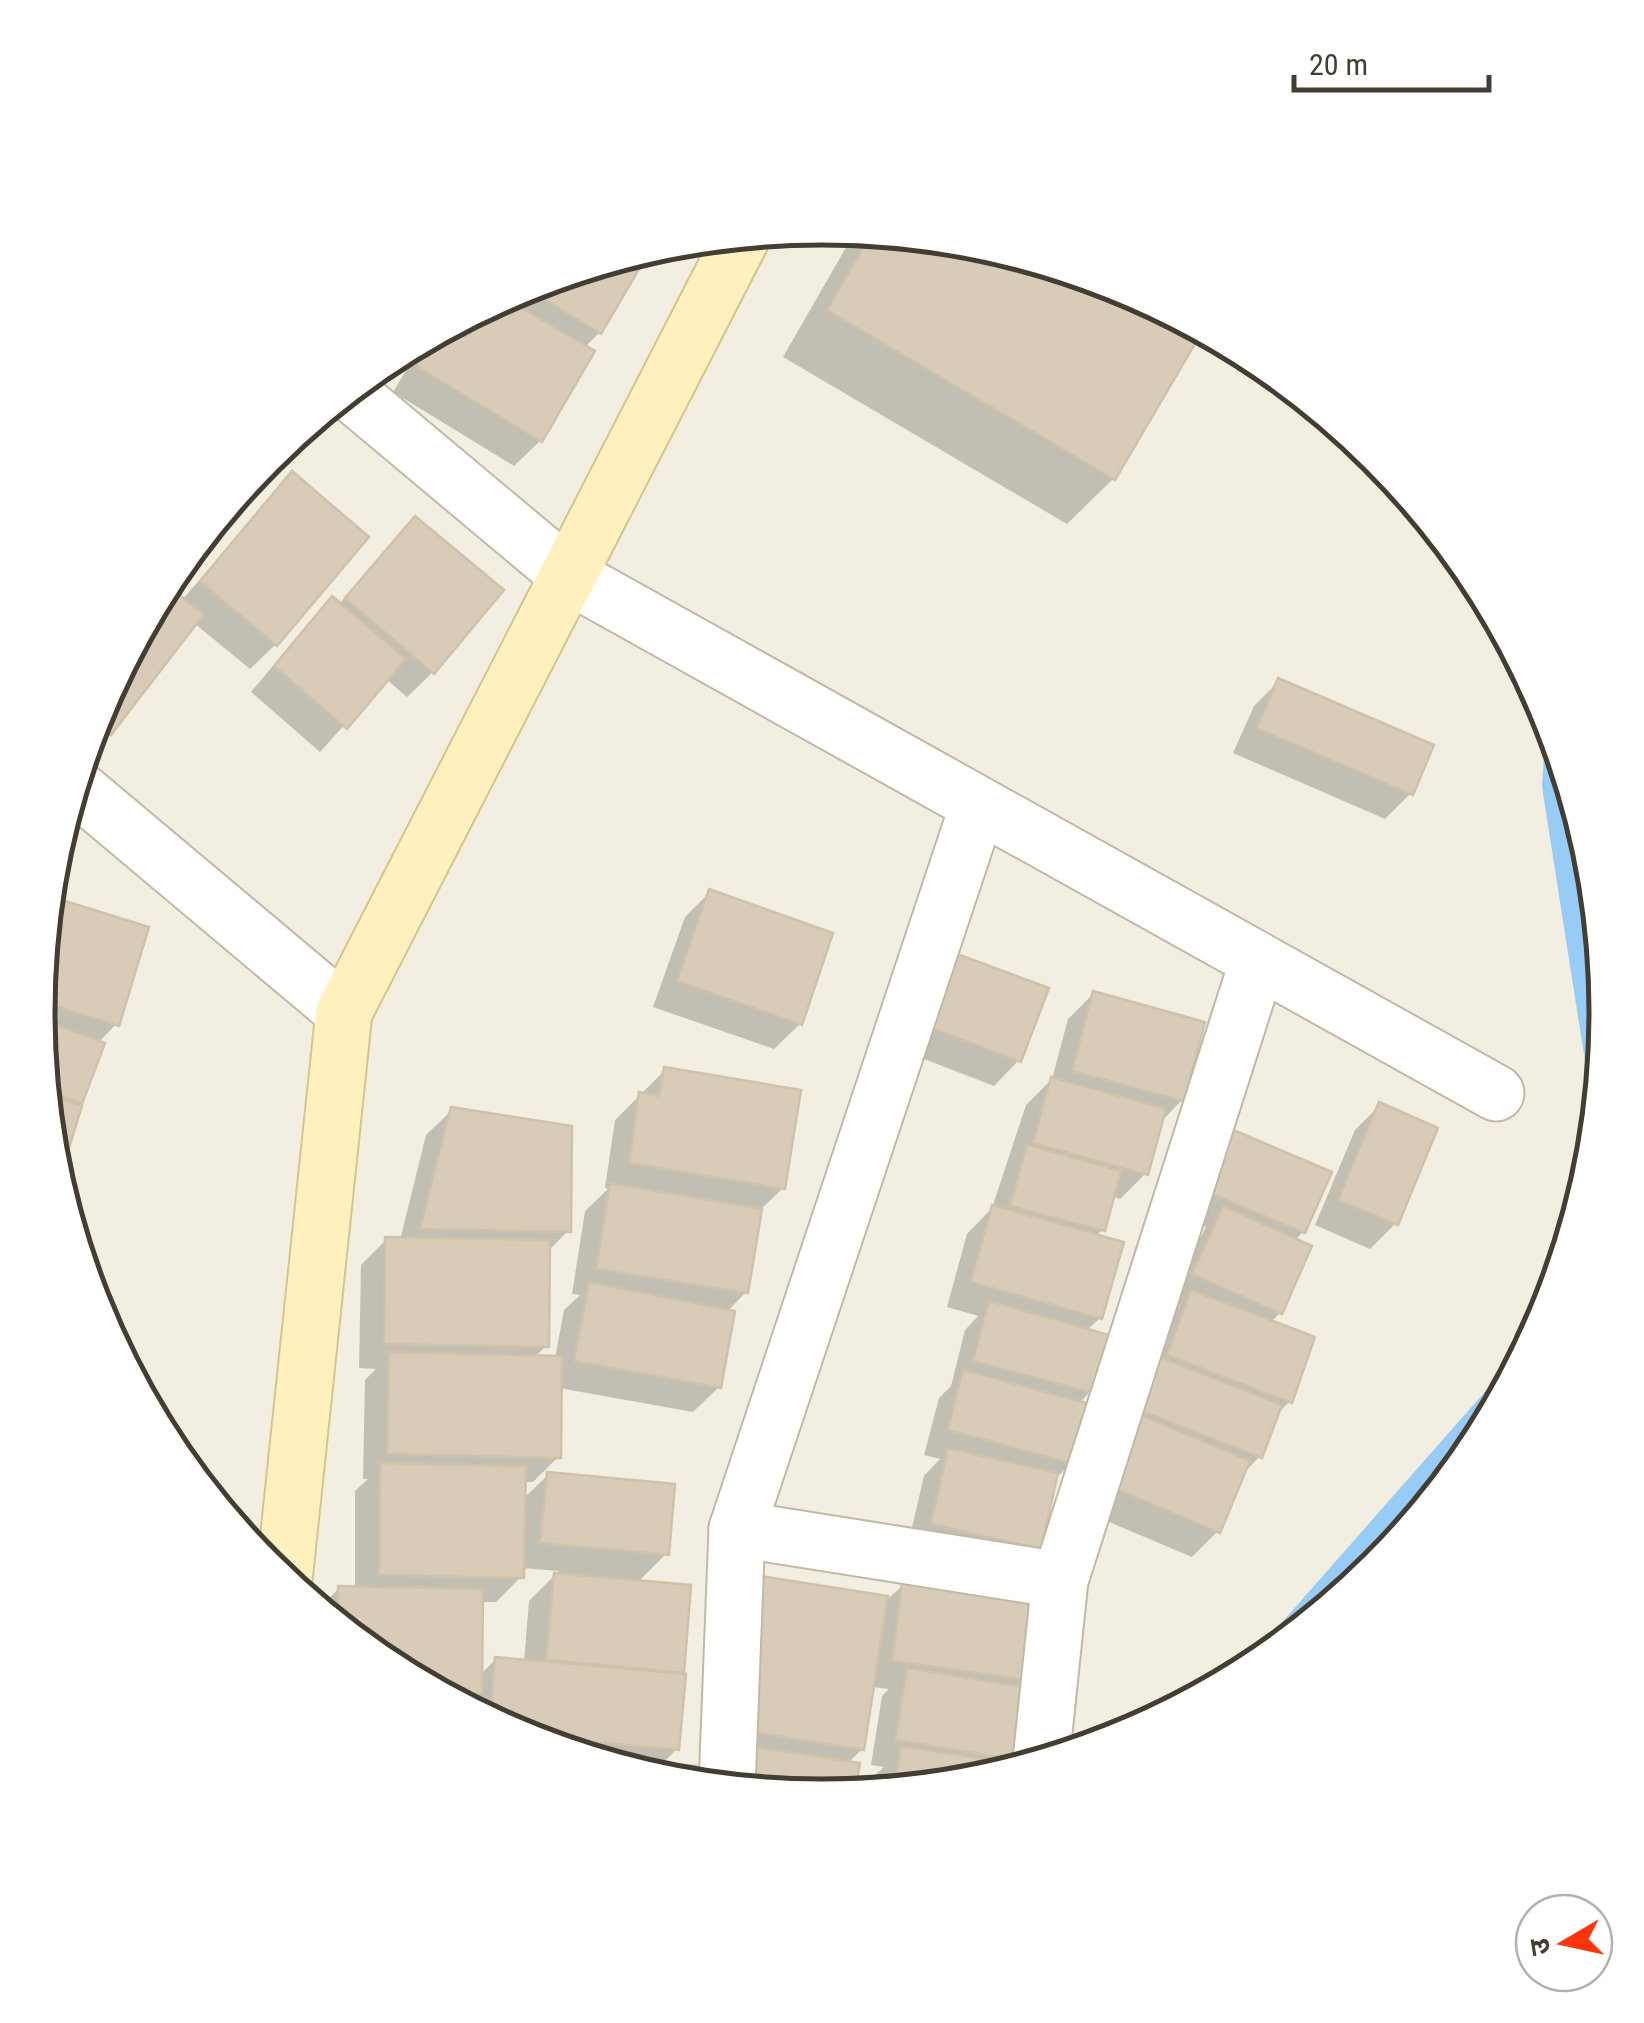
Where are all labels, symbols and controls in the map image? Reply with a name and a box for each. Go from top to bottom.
scale bar [1294,30,1489,92]
text: 20 m [1309,47,1368,82]
north arrow [1514,1893,1614,1993]
text: उ [1522,1936,1557,1958]

